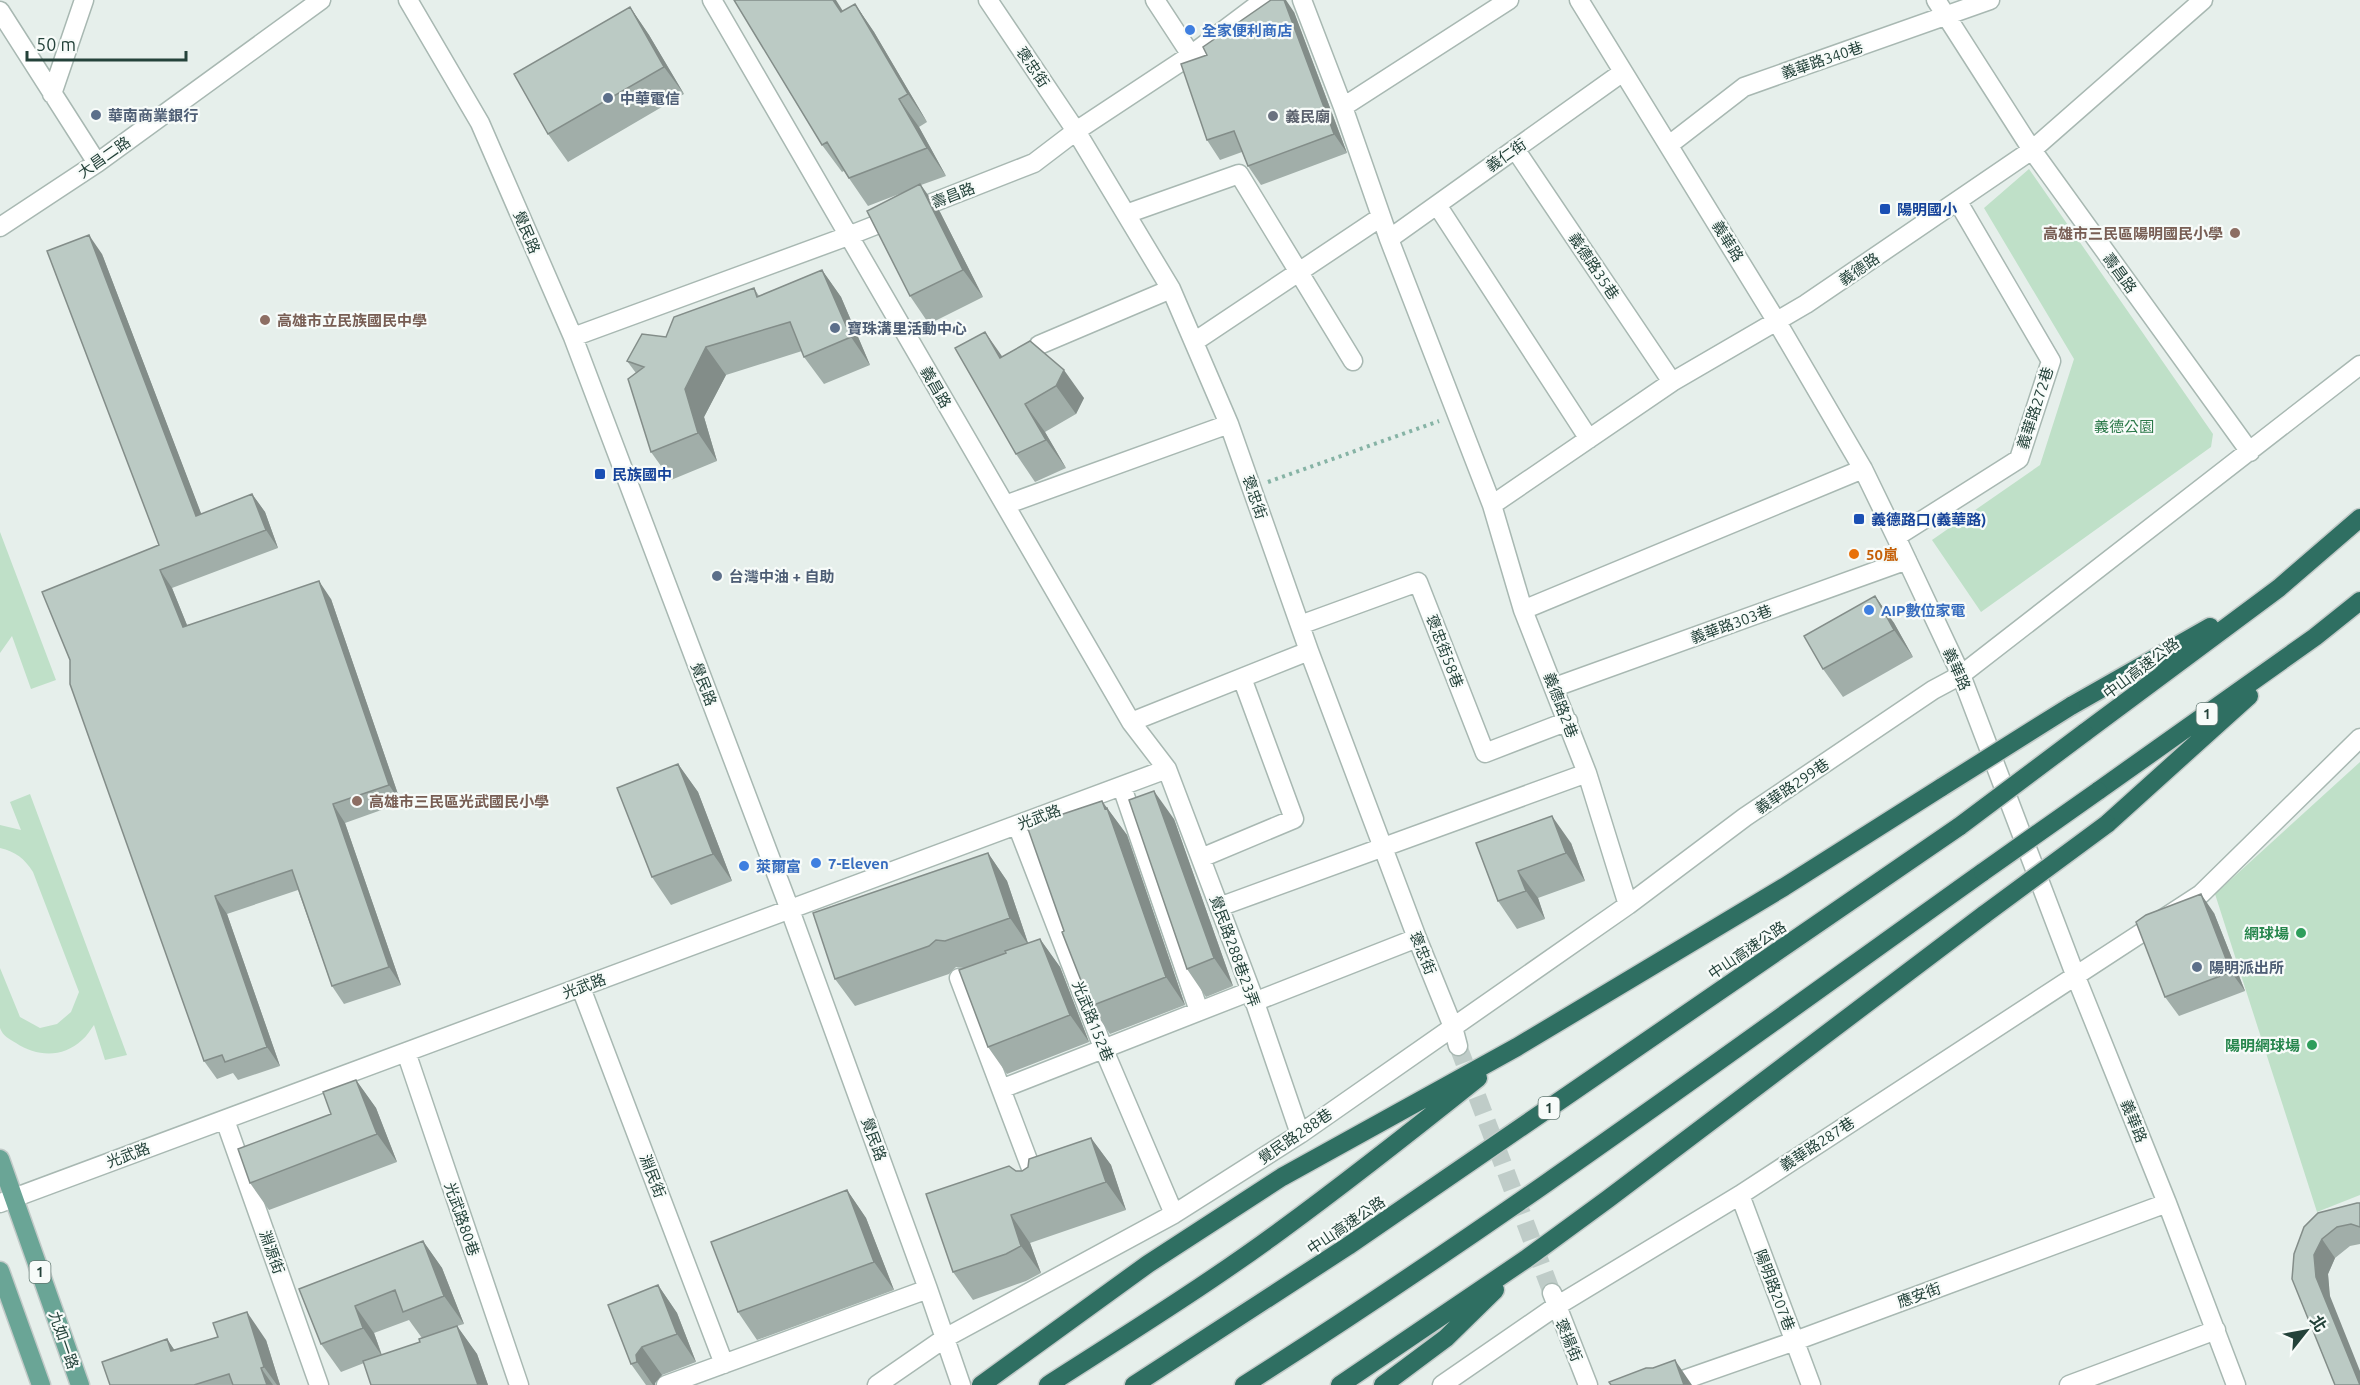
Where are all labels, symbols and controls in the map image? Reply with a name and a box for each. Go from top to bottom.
place label: 全家便利商店 [1202,22,1292,39]
marker: 全家便利商店 [1183,23,1197,37]
scale bar [27,24,186,62]
text: 50 m [36,34,76,54]
street label: 義華路340巷 [1779,38,1865,82]
street label: 褒忠街 [1013,44,1053,90]
place label: 中華電信 [620,90,680,107]
marker: 中華電信 [601,91,615,105]
place label: 華南商業銀行 [108,107,198,124]
marker: 華南商業銀行 [89,108,103,122]
place label: 義民廟 [1285,108,1330,125]
marker: 義民廟 [1266,109,1280,123]
street label: 大昌二路 [75,133,133,181]
street label: 義仁街 [1483,135,1529,175]
street label: 壽昌路 [929,179,977,211]
place label: 陽明國小 [1897,201,1958,218]
marker: 陽明國小 [1878,202,1892,216]
street label: 覺民路 [510,208,544,256]
street label: 義華路 [1709,217,1747,265]
place label: 高雄市三民區陽明國民小學 [2043,225,2223,242]
marker: 高雄市三民區陽明國民小學 [2228,226,2242,240]
street label: 義德路35巷 [1565,229,1623,303]
street label: 義德路 [1836,249,1882,289]
street label: 壽昌路 [2100,250,2140,296]
place label: 高雄市立民族國民中學 [277,312,427,329]
marker: 高雄市立民族國民中學 [258,313,272,327]
place label: 寶珠溝里活動中心 [847,320,967,337]
marker: 寶珠溝里活動中心 [828,321,842,335]
street label: 義昌路 [917,363,955,411]
street label: 義華路272巷 [2014,365,2056,451]
park label: 義德公園 [2094,418,2154,435]
place label: 民族國中 [612,466,672,483]
marker: 民族國中 [593,467,607,481]
street label: 褒忠街 [1240,473,1270,521]
place label: 義德路口(義華路) [1871,511,1986,528]
marker: 義德路口(義華路) [1852,512,1866,526]
place label: 50嵐 [1866,546,1898,563]
marker: 50嵐 [1847,547,1861,561]
place label: 台灣中油 + 自助 [729,568,835,585]
marker: 台灣中油 + 自助 [710,569,724,583]
street label: 義華路303巷 [1688,601,1774,647]
place label: AIP數位家電 [1881,602,1966,619]
marker: AIP數位家電 [1862,603,1876,617]
street label: 褒忠街58巷 [1423,612,1467,690]
street label: 中山高速公路 [2100,634,2182,702]
street label: 義華路 [1940,645,1974,693]
street label: 覺民路 [688,660,720,708]
street label: 義德路2巷 [1541,670,1581,740]
road number: 1 [2196,703,2218,725]
street label: 義華路299巷 [1752,755,1832,817]
place label: 高雄市三民區光武國民小學 [369,793,549,810]
marker: 高雄市三民區光武國民小學 [350,794,364,808]
street label: 光武路 [1015,801,1063,833]
place label: 7-Eleven [828,855,889,872]
marker: 7-Eleven [809,856,823,870]
place label: 萊爾富 [756,858,801,875]
marker: 萊爾富 [737,859,751,873]
street label: 覺民路288巷23弄 [1207,893,1263,1009]
street label: 中山高速公路 [1705,918,1789,982]
place label: 網球場 [2244,925,2289,942]
marker: 網球場 [2294,926,2308,940]
street label: 褒忠街 [1407,929,1439,977]
place label: 陽明派出所 [2209,959,2284,976]
marker: 陽明派出所 [2190,960,2204,974]
street label: 光武路 [560,970,608,1002]
street label: 光武路152巷 [1069,978,1117,1064]
place label: 陽明網球場 [2225,1037,2300,1054]
marker: 陽明網球場 [2305,1038,2319,1052]
road number: 1 [1538,1097,1560,1119]
street label: 義華路 [2118,1097,2150,1145]
street label: 覺民路288巷 [1255,1105,1335,1167]
street label: 義華路287巷 [1777,1114,1857,1174]
street label: 覺民路 [858,1115,890,1163]
street label: 光武路 [104,1139,152,1171]
street label: 淵民街 [637,1152,669,1200]
street label: 光武路80巷 [441,1180,483,1258]
street label: 中山高速公路 [1304,1193,1388,1257]
street label: 淵源街 [256,1228,288,1276]
street label: 陽明路207巷 [1752,1247,1798,1333]
road number: 1 [30,1261,51,1283]
street label: 應安街 [1895,1279,1943,1311]
north arrow [2276,1301,2336,1361]
street label: 九如一路 [46,1309,82,1371]
text: 北 [2307,1312,2331,1335]
street label: 褒揚街 [1552,1316,1586,1364]

